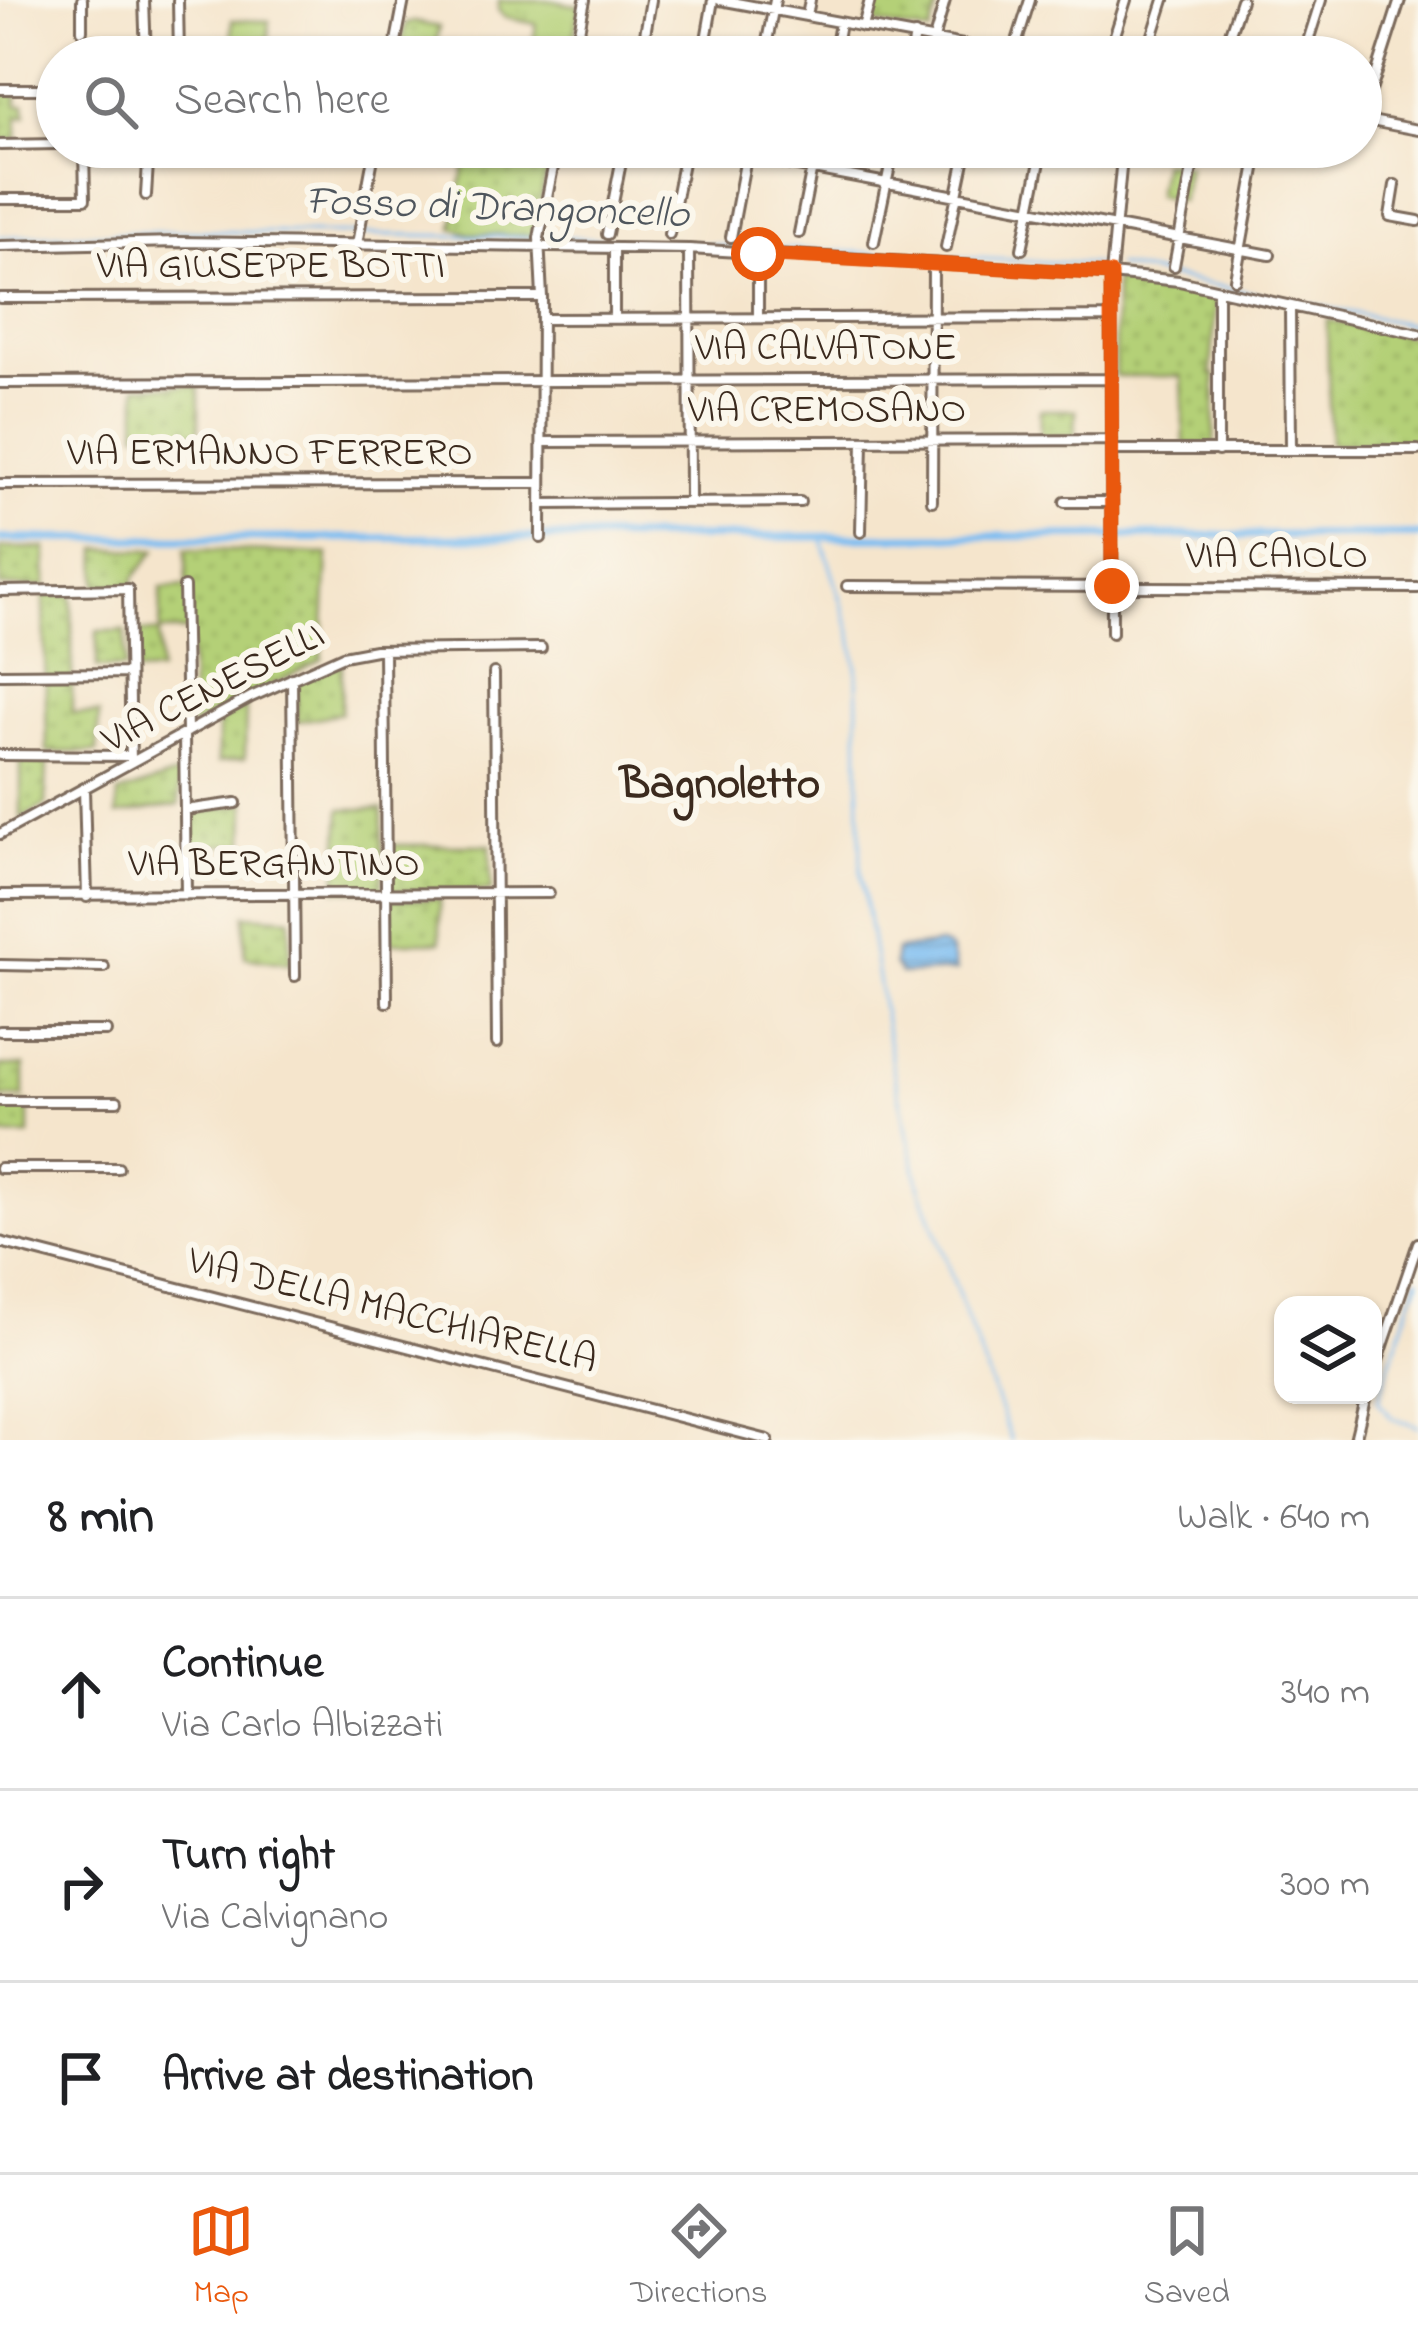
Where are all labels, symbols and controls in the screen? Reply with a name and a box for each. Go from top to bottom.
search box [36,36,1382,168]
icon: search [78,69,144,135]
text: Search here [174,69,390,135]
water label: Fosso di Drangoncello [304,172,691,247]
route start [731,227,785,281]
street label: VIA GIUSEPPE BOTTI [96,239,445,296]
street label: VIA CALVATONE [694,321,957,378]
street label: VIA CREMOSANO [687,383,966,440]
street label: VIA ERMANNO FERRERO [66,426,473,483]
street label: VIA CAIOLO [1185,529,1368,586]
route end [1085,559,1139,613]
street label: VIA CENESELLI [92,608,335,770]
district label: Bagnoletto [618,753,820,821]
street label: VIA BERGANTINO [127,837,420,894]
street label: VIA DELLA MACCHIARELLA [181,1233,602,1390]
map controls [1274,1296,1382,1404]
button: layers [1274,1296,1382,1404]
text: 8 min [48,1481,154,1556]
text: Walk · 640 m [1177,1490,1370,1547]
text: Continue [162,1632,323,1698]
icon: ahead [48,1661,114,1727]
text: 340 m [1281,1665,1370,1722]
text: Via Carlo Albizzati [162,1698,443,1755]
text: Turn right [162,1824,335,1890]
icon: right [48,1853,114,1919]
text: 300 m [1280,1857,1370,1914]
text: Via Calvignano [162,1890,389,1947]
icon: arrive [48,2045,114,2111]
text: Arrive at destination [162,2045,533,2111]
tab: Map [188,2198,254,2318]
tab: Directions [630,2198,767,2318]
tab: Saved [1144,2198,1230,2318]

